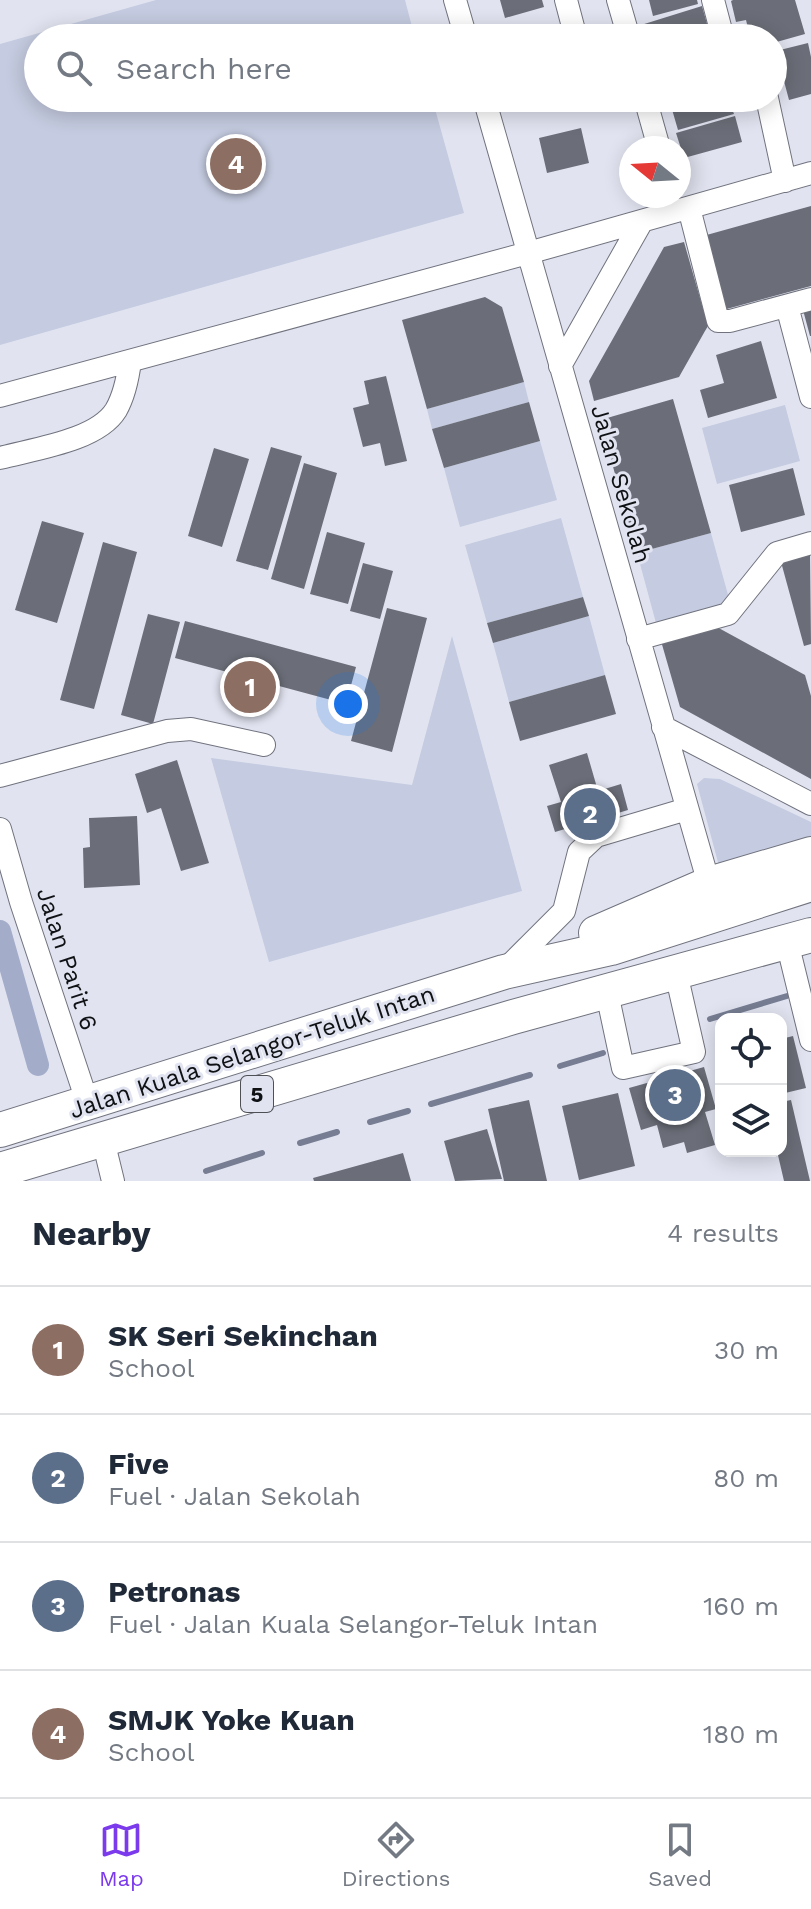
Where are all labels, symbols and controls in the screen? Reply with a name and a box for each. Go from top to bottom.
search box [24,24,787,112]
icon: search [52,46,96,90]
text: Search here [116,51,292,86]
pin: 4 [210,134,262,194]
north arrow [619,136,691,208]
street label: Jalan Sekolah [585,402,657,566]
pin: 1 [224,657,276,717]
your location [328,684,368,724]
pin: 2 [564,784,616,844]
street label: Jalan Parit 6 [31,884,103,1034]
street label: Jalan Kuala Selangor-Teluk Intan [66,980,438,1124]
map controls [715,1013,787,1157]
button: locate [715,1013,787,1085]
pin: 3 [649,1065,701,1125]
road number: 5 [241,1076,273,1112]
button: layers [715,1085,787,1157]
text: Nearby [32,1213,151,1253]
text: 4 results [667,1218,779,1248]
text: SK Seri Sekinchan [108,1318,378,1353]
text: 1 [52,1335,64,1365]
text: 30 m [714,1335,779,1365]
text: School [108,1353,194,1383]
text: Five [108,1446,169,1481]
text: 2 [50,1463,66,1493]
text: 80 m [713,1463,779,1493]
text: Fuel · Jalan Sekolah [108,1481,361,1511]
text: Petronas [108,1574,241,1609]
text: 3 [50,1591,66,1621]
text: 160 m [703,1591,779,1621]
text: Fuel · Jalan Kuala Selangor-Teluk Intan [108,1609,598,1639]
text: SMJK Yoke Kuan [108,1702,355,1737]
text: 4 [50,1719,66,1749]
text: 180 m [703,1719,779,1749]
text: School [108,1737,194,1767]
tab: Map [99,1818,144,1891]
tab: Directions [342,1818,450,1891]
tab: Saved [648,1818,712,1891]

